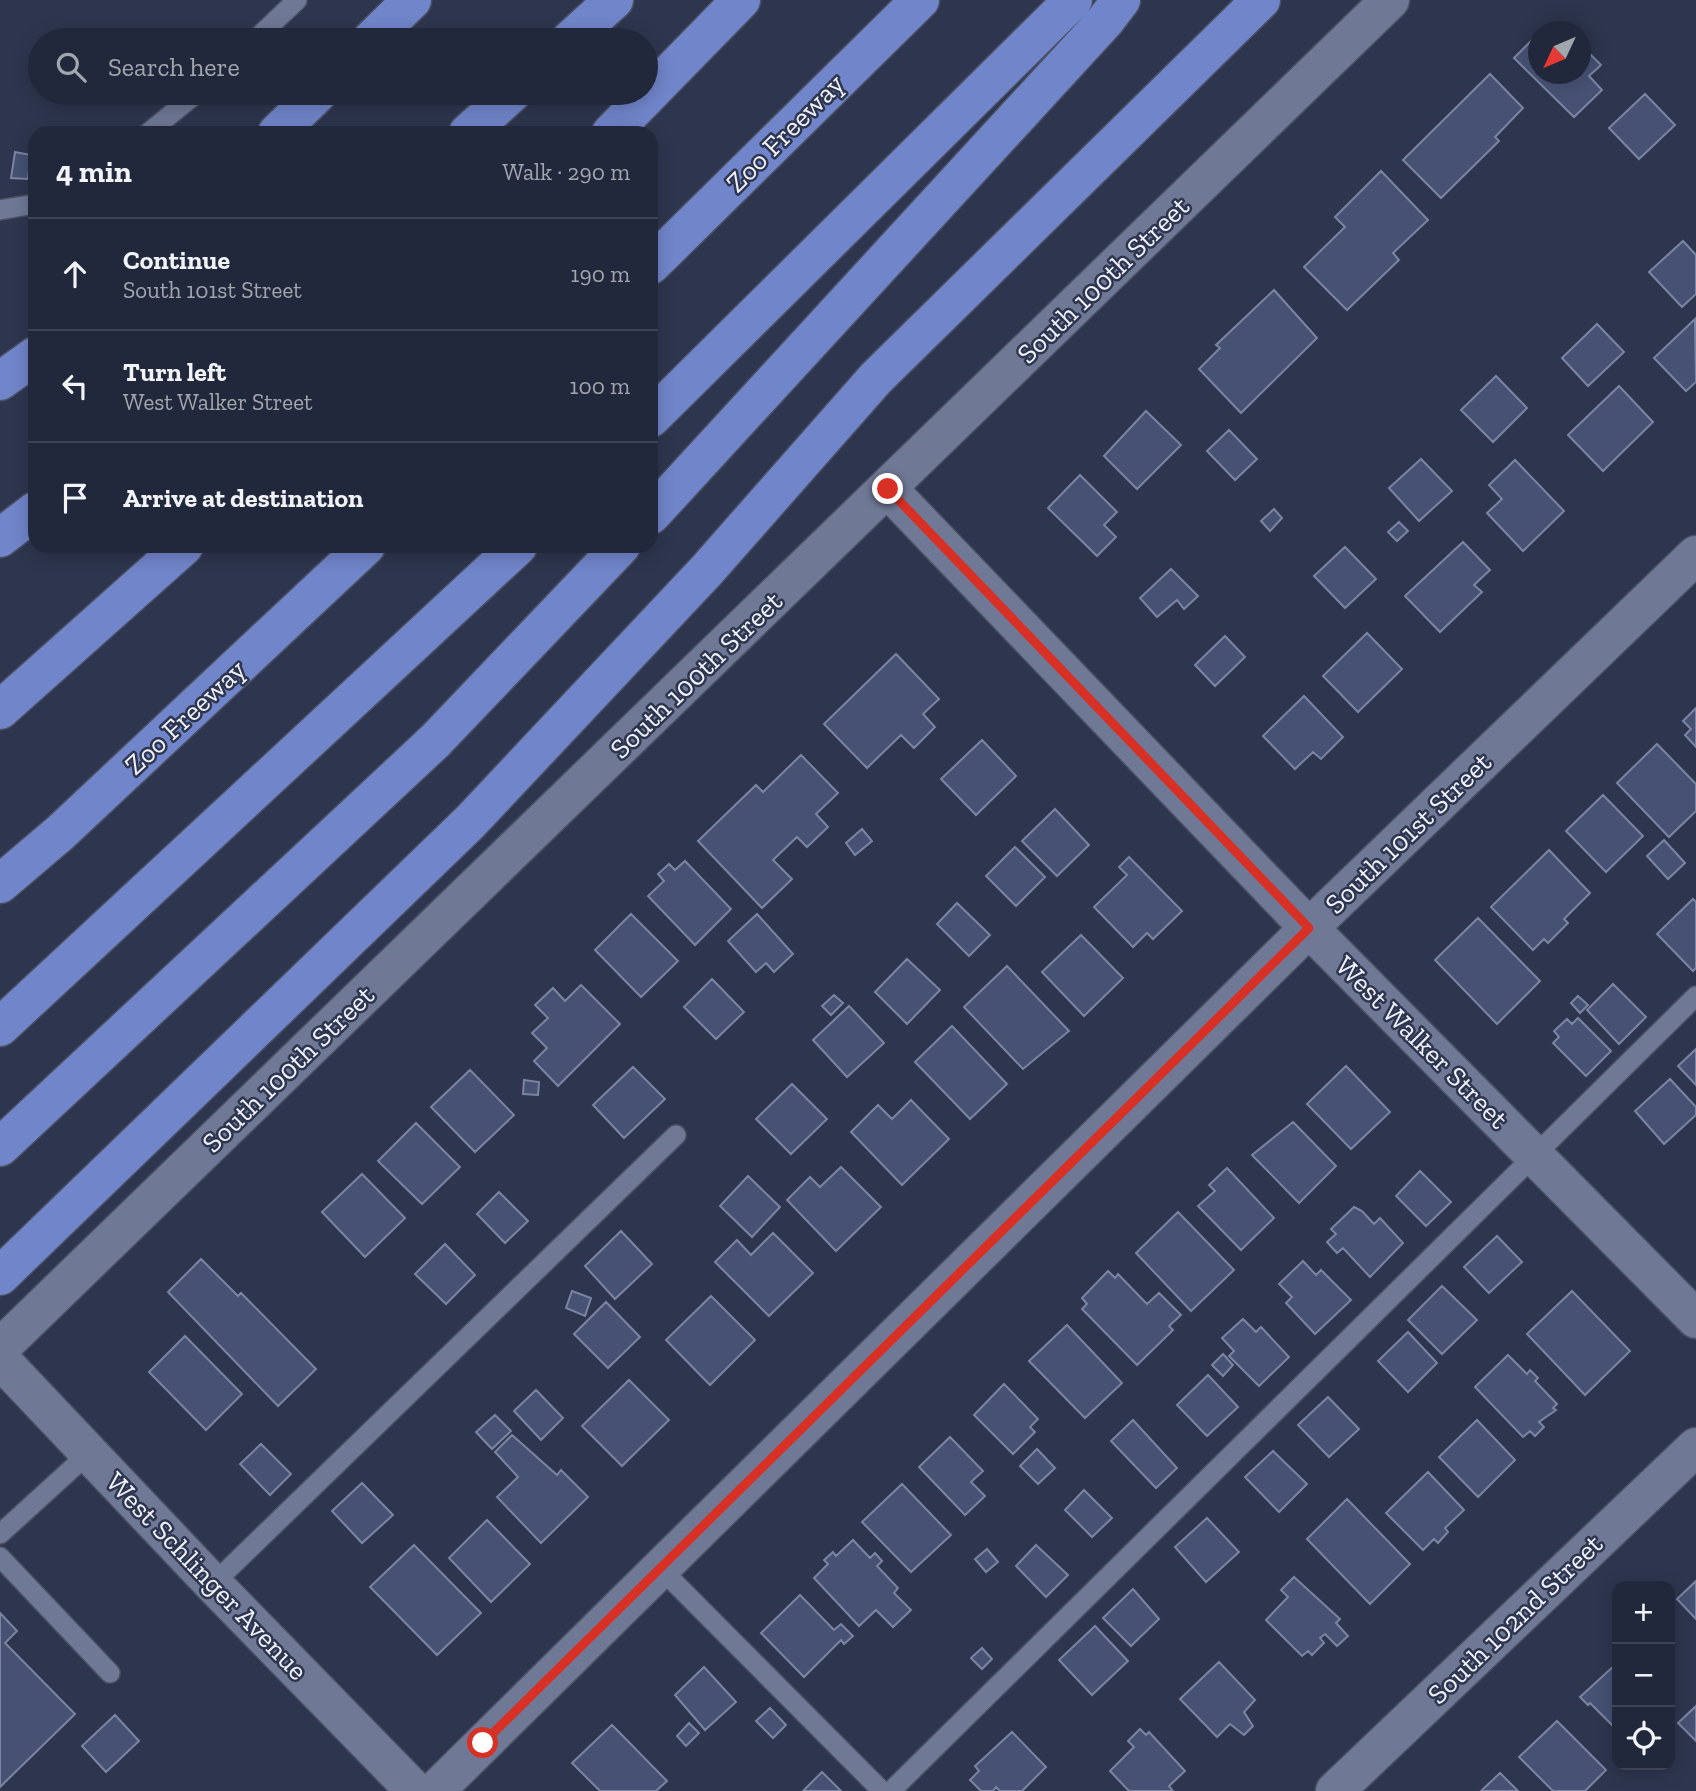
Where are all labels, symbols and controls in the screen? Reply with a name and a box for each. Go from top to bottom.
north arrow [1528,21,1591,84]
search box [28,28,658,105]
icon: search [52,48,90,86]
text: Search here [108,51,240,83]
street label: Zoo Freeway [719,67,851,199]
text: 4 min [56,154,132,190]
text: Walk · 290 m [502,158,630,186]
street label: South 100th Street [1010,189,1196,370]
text: Continue [123,244,230,276]
icon: ahead [56,255,94,293]
text: 190 m [571,260,630,288]
text: South 101st Street [123,276,302,304]
text: Turn left [123,356,226,388]
icon: left [56,367,94,405]
text: 100 m [570,372,630,400]
text: West Walker Street [123,388,313,416]
route end [872,473,903,504]
icon: arrive [56,479,94,517]
text: Arrive at destination [123,482,363,514]
street label: South 100th Street [603,584,789,765]
street label: Zoo Freeway [118,652,253,781]
street label: South 101st Street [1318,745,1498,920]
street label: West Walker Street [1329,949,1516,1136]
street label: South 100th Street [195,978,381,1159]
street label: West Schlinger Avenue [99,1465,315,1687]
street label: South 102nd Street [1421,1527,1610,1711]
map controls [1612,1581,1675,1770]
button: + [1612,1581,1675,1644]
button: − [1612,1644,1675,1707]
button: locate [1612,1707,1675,1770]
route start [467,1727,498,1758]

